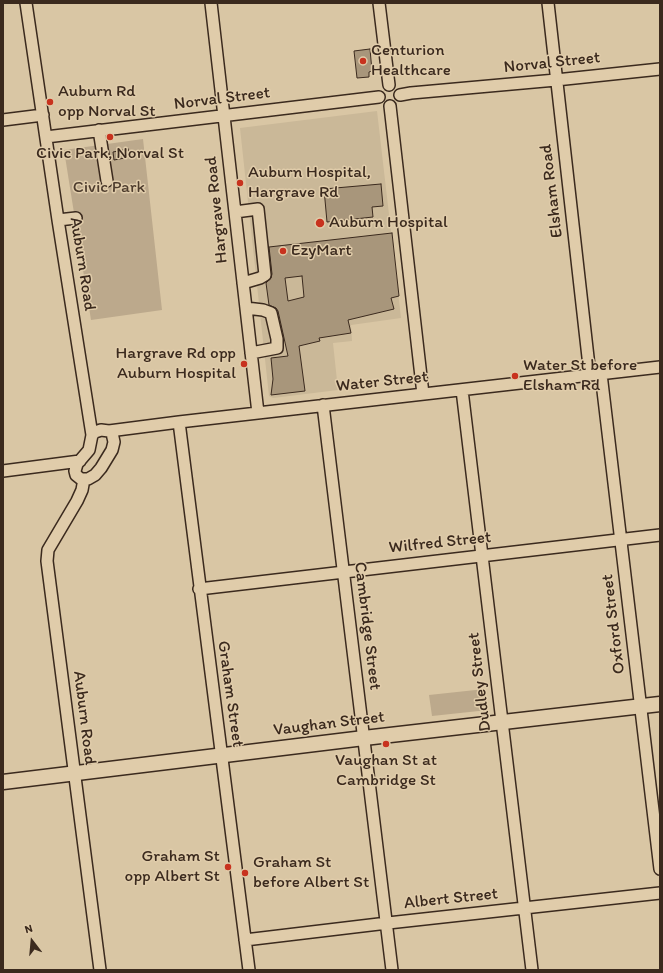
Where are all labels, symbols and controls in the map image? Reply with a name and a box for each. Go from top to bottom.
place label: Centurion Healthcare [371,41,451,81]
street label: Norval Street [503,48,601,78]
marker: Centurion Healthcare [358,56,368,66]
place label: Auburn Rd opp Norval St [58,82,156,122]
street label: Norval Street [173,83,271,115]
marker: Auburn Rd opp Norval St [45,97,55,107]
marker: Civic Park, Norval St [105,132,115,142]
street label: Elsham Road [536,143,568,239]
place label: Civic Park, Norval St [36,144,184,164]
street label: Hargrave Road [201,155,233,265]
place label: Auburn Hospital, Hargrave Rd [248,163,371,203]
park label: Civic Park [73,178,145,198]
marker: Auburn Hospital, Hargrave Rd [235,178,245,188]
place label: Auburn Hospital [329,213,448,233]
street label: Auburn Road [65,216,99,312]
marker: Auburn Hospital [314,217,326,229]
place label: EzyMart [291,241,352,261]
marker: EzyMart [278,246,288,256]
place label: Hargrave Rd opp Auburn Hospital [116,344,236,384]
place label: Water St before Elsham Rd [523,356,637,396]
marker: Hargrave Rd opp Auburn Hospital [239,359,249,369]
street label: Water Street [335,367,429,397]
marker: Water St before Elsham Rd [510,371,520,381]
street label: Wilfred Street [388,527,492,559]
street label: Cambridge Street [349,561,385,691]
street label: Oxford Street [598,573,630,675]
street label: Dudley Street [464,631,496,733]
street label: Graham Street [212,639,248,749]
street label: Auburn Road [68,670,100,766]
street label: Vaughan Street [272,707,386,741]
marker: Vaughan St at Cambridge St [381,739,391,749]
place label: Vaughan St at Cambridge St [335,751,437,791]
place label: Graham St opp Albert St [125,847,220,887]
place label: Graham St before Albert St [253,853,369,893]
marker: Graham St opp Albert St [223,862,233,872]
marker: Graham St before Albert St [240,868,250,878]
street label: Albert Street [403,884,499,914]
north arrow [12,921,52,961]
text: N [23,922,34,936]

